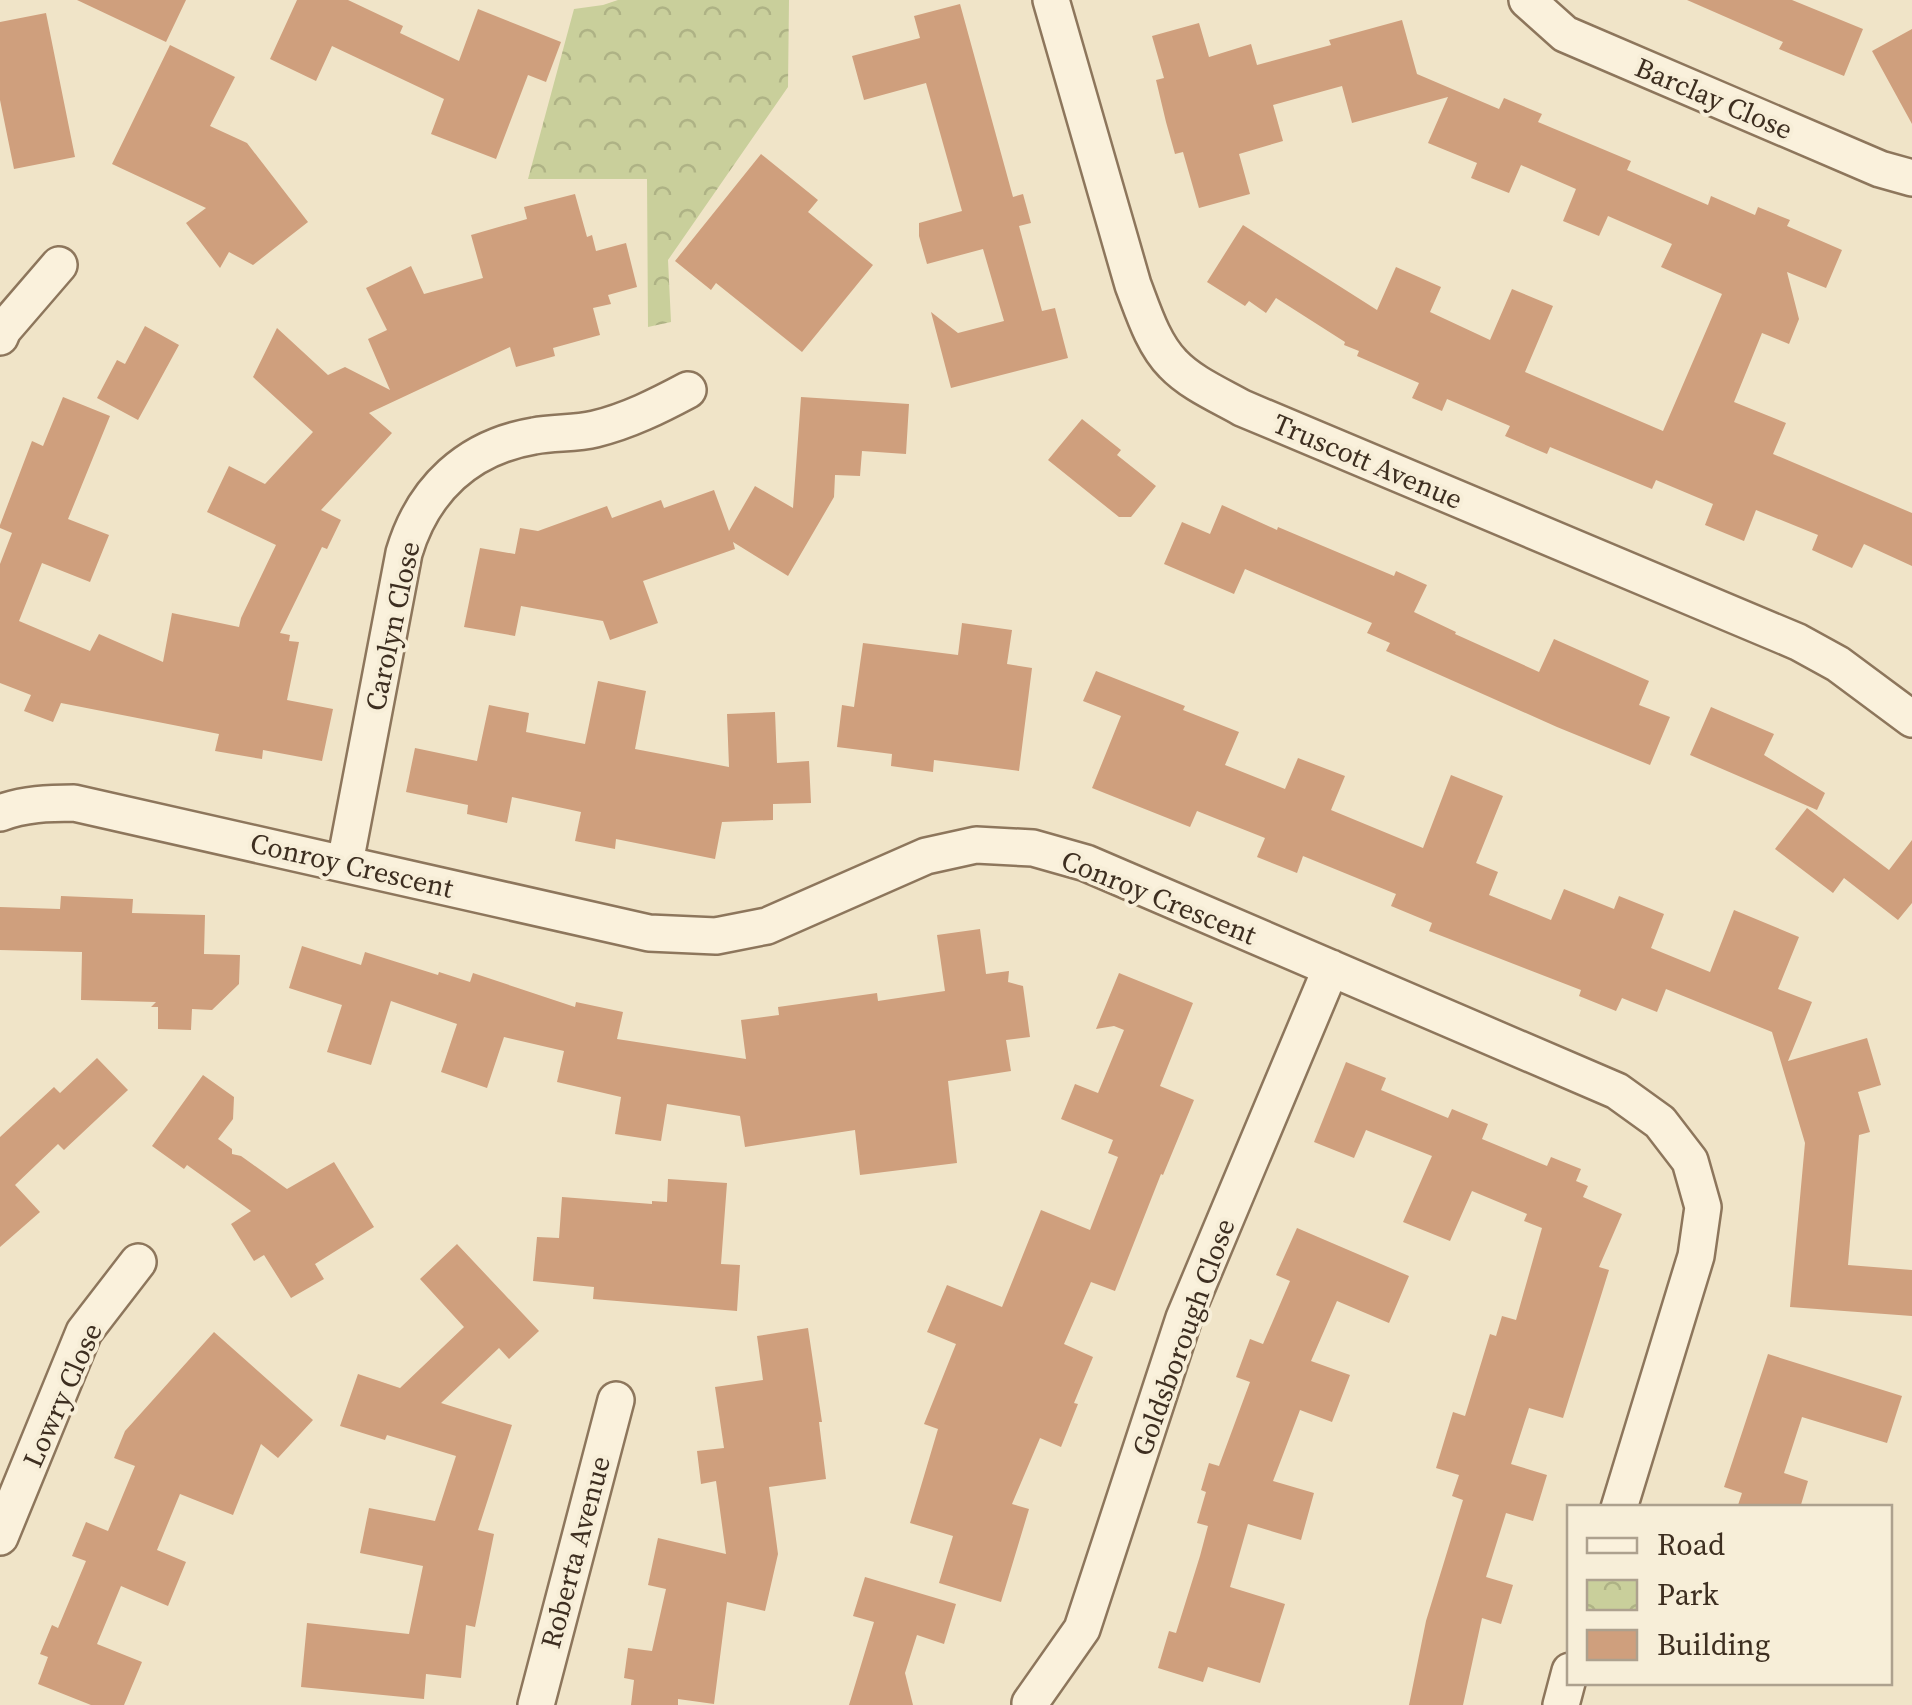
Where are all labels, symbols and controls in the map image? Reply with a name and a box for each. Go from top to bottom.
street label: Barclay Close [1630,48,1798,148]
street label: Truscott Avenue [1268,404,1468,518]
street label: Carolyn Close [356,538,428,714]
street label: Conroy Crescent [247,823,458,907]
street label: Conroy Crescent [1056,841,1263,954]
street label: Goldsborough Close [1122,1213,1244,1461]
street label: Lowry Close [13,1317,111,1473]
street label: Roberta Avenue [531,1452,619,1652]
legend [1567,1505,1892,1685]
text: Road [1657,1524,1725,1565]
text: Park [1657,1574,1719,1615]
text: Building [1657,1624,1770,1665]

